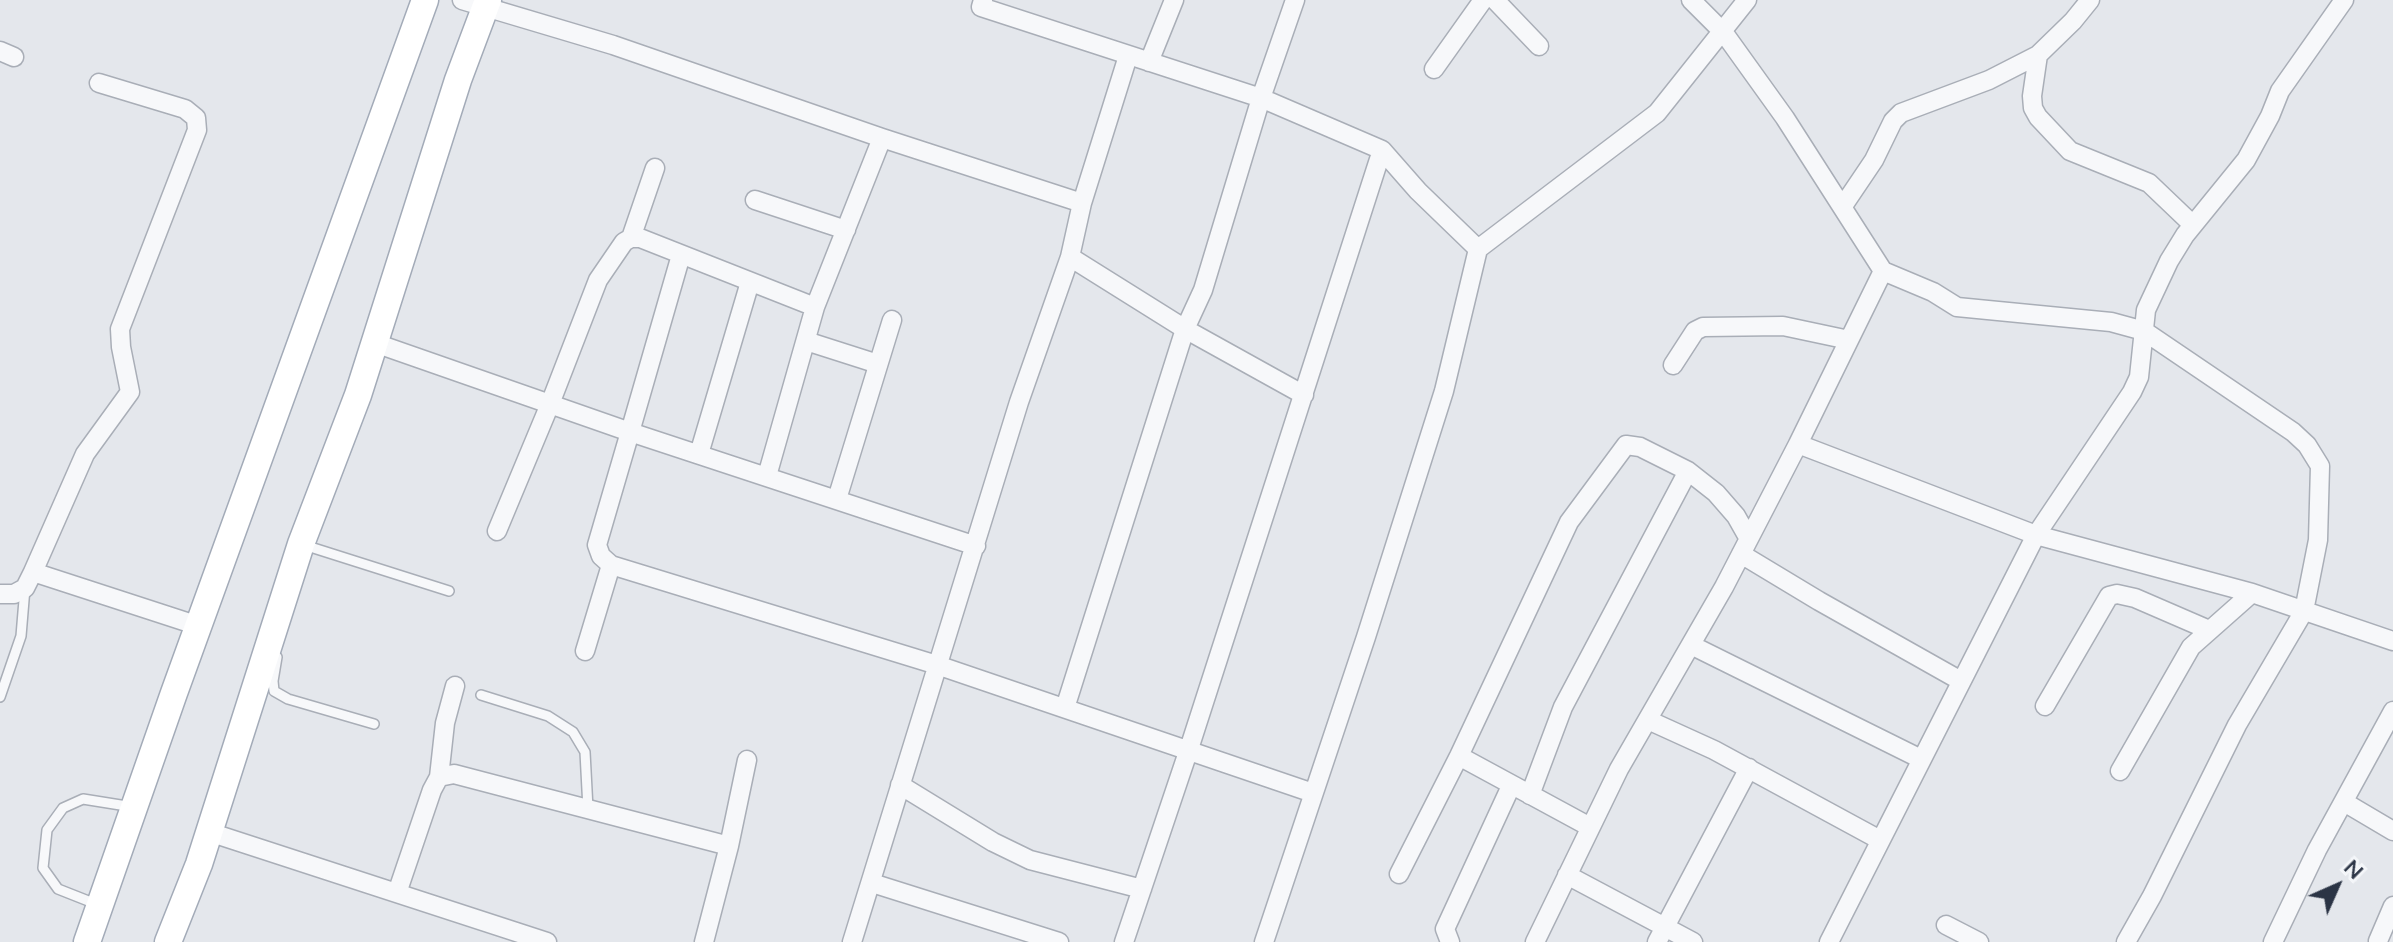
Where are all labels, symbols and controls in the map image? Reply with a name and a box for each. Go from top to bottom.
north arrow [2297,846,2377,926]
text: N [2338,853,2370,885]

